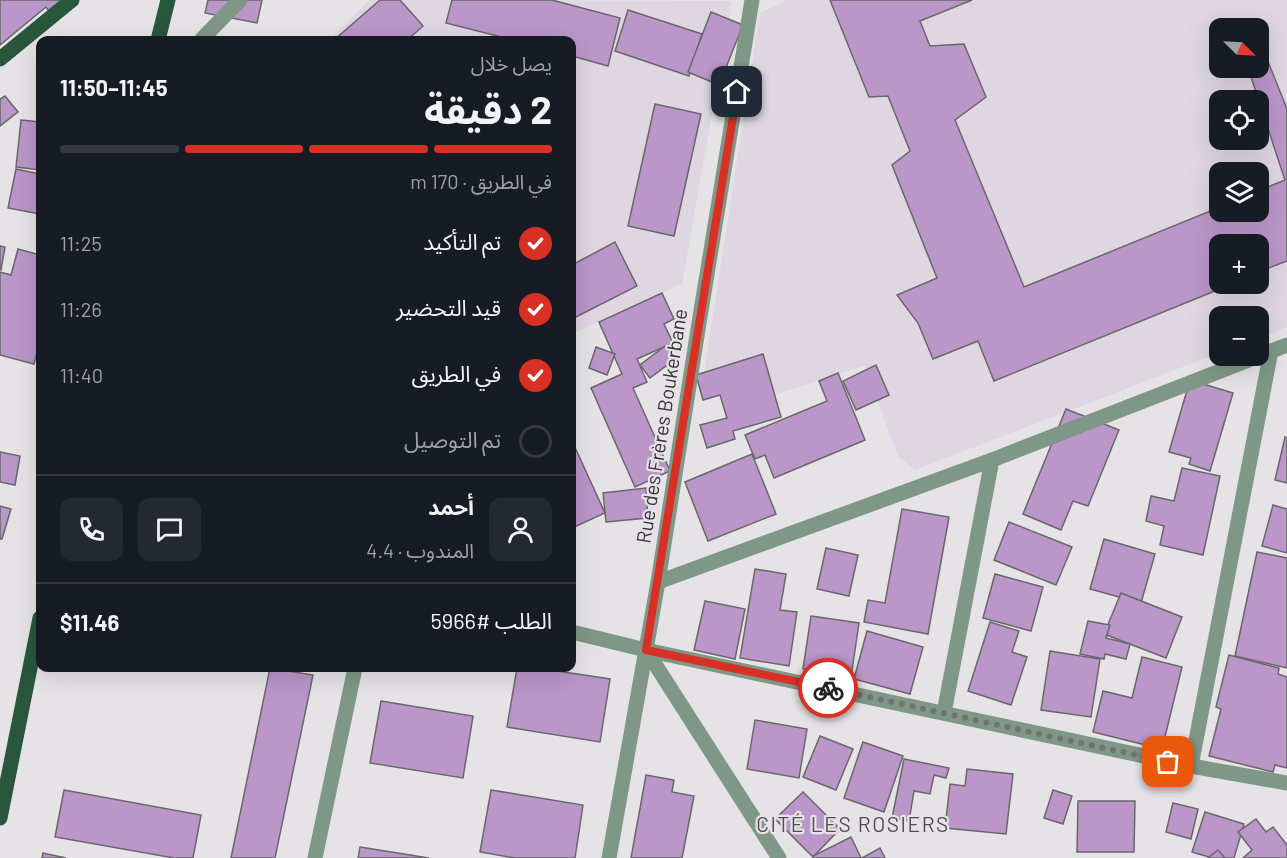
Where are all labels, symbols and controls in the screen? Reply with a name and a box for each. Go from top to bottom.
north arrow [1209,18,1269,78]
map controls [1209,18,1269,366]
text: يصل خلال [471,51,552,75]
pin [711,66,762,117]
text: 11:45–11:50 [60,74,168,100]
icon: home [720,75,753,108]
text: 2 دقيقة [424,85,552,132]
button: locate [1209,90,1269,150]
button: layers [1209,162,1269,222]
text: في الطريق · 170 m [410,169,552,193]
icon: check [519,227,552,260]
text: تم التأكيد [423,228,501,254]
text: 11:25 [60,231,102,255]
button: + [1209,234,1269,294]
icon: check [519,293,552,326]
text: قيد التحضير [396,294,501,320]
text: 11:26 [60,297,102,321]
button: − [1209,306,1269,366]
street label: Rue des Frères Boukerbane [631,307,691,545]
icon: check [519,359,552,392]
text: في الطريق [412,360,501,386]
text: 11:40 [60,363,103,387]
text: تم التوصيل [404,426,501,452]
text: أحمد [428,493,474,519]
button: phone [60,498,123,561]
button: chat [138,498,201,561]
button: person [489,498,552,561]
text: المندوب · 4.4 [366,538,474,562]
text: الطلب #5966 [430,607,552,633]
text: $11.46 [60,609,119,635]
courier [798,658,858,718]
icon: bike [812,672,845,705]
pin [1142,736,1193,787]
icon: bag [1151,745,1184,778]
district label: CITÉ LES ROSIERS [756,811,950,836]

